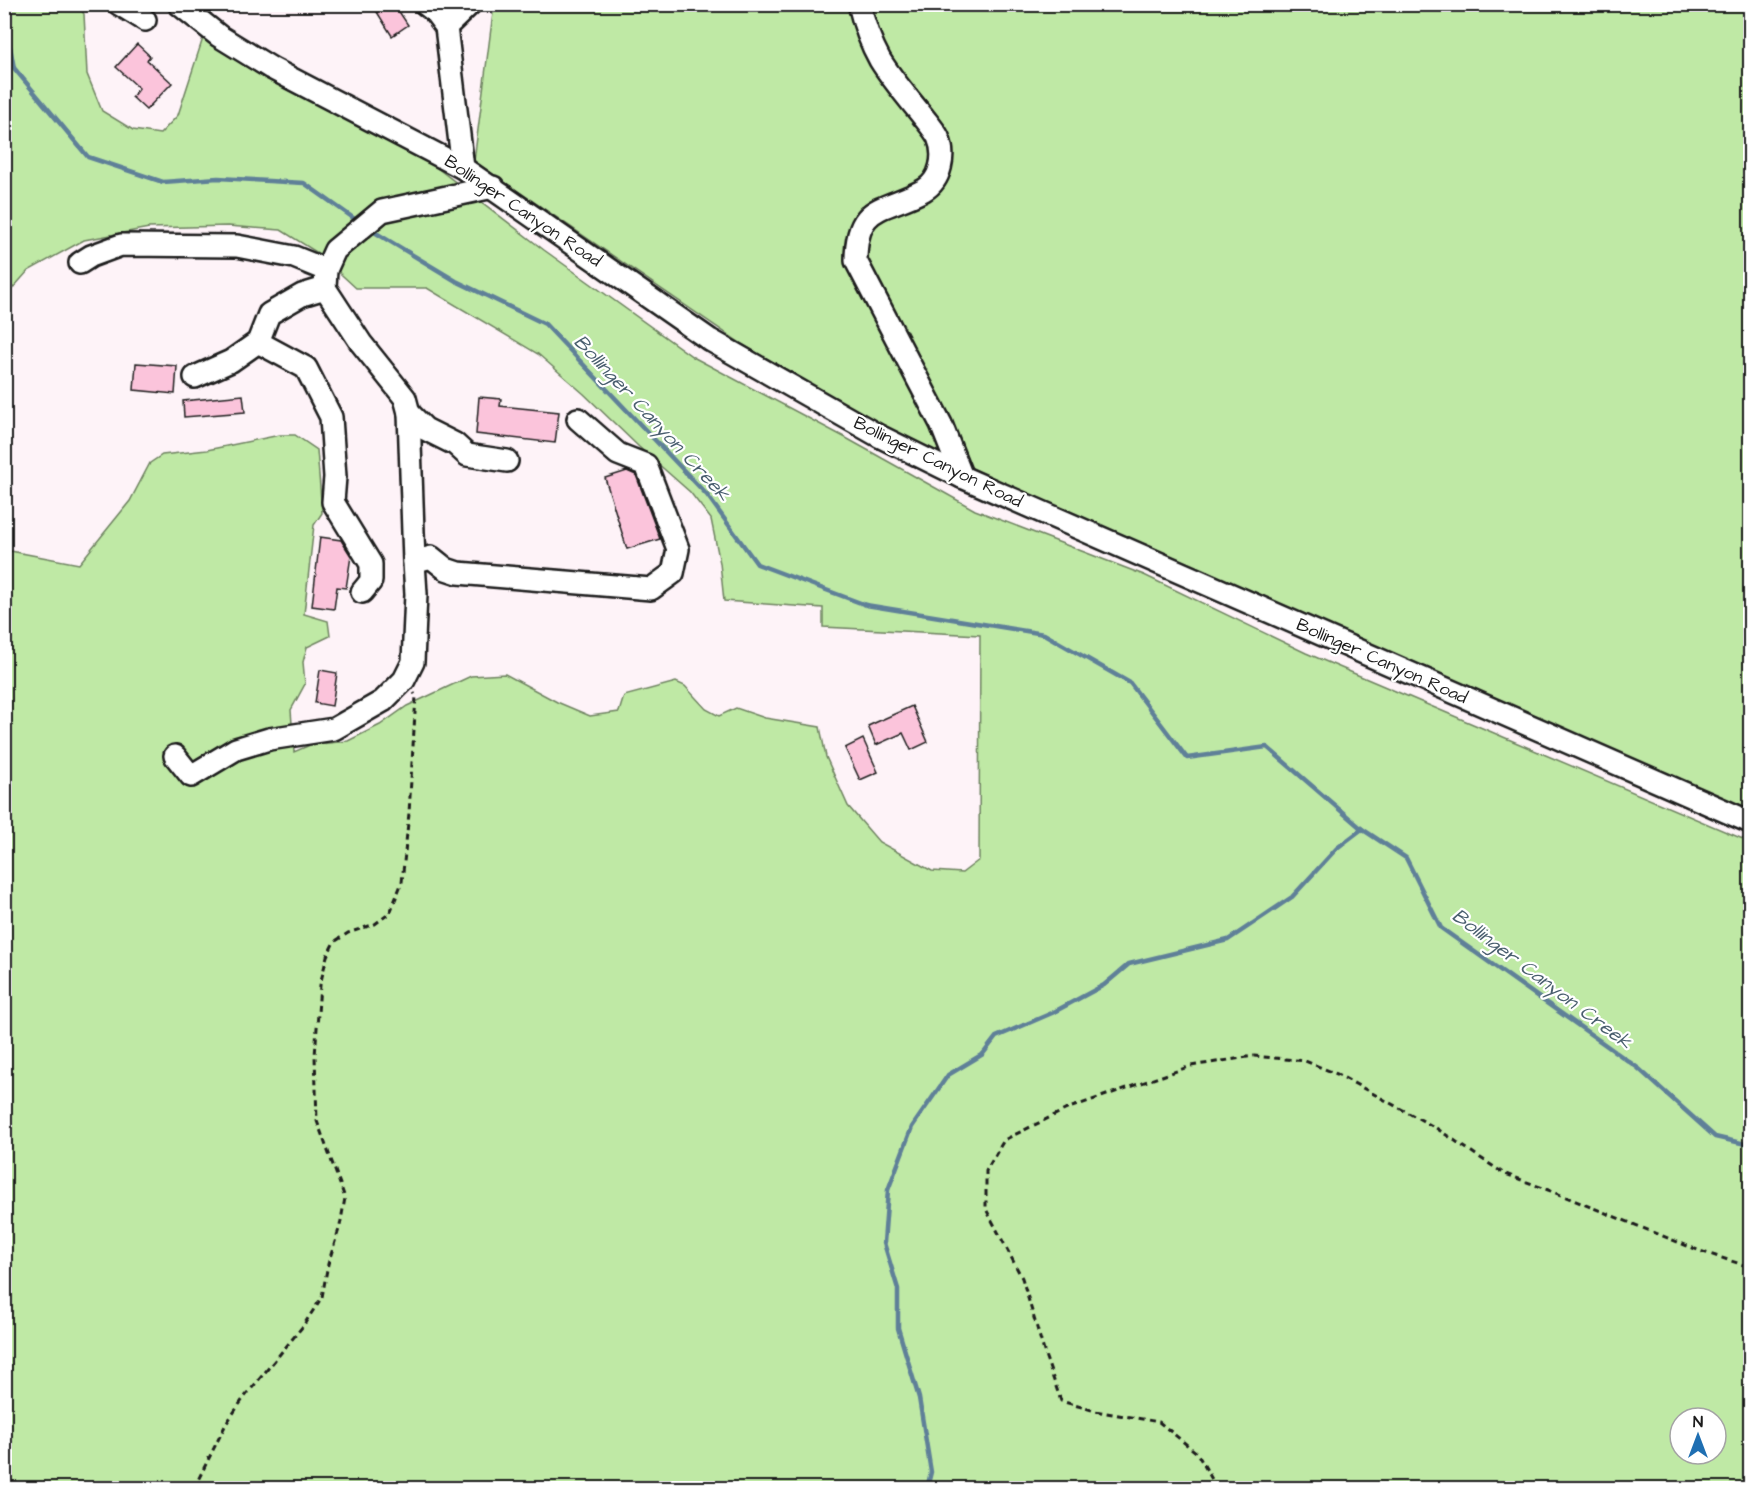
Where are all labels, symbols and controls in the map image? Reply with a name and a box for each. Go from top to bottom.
street label: Bollinger Canyon Road [439,149,607,274]
water label: Bollinger Canyon Creek [566,328,737,509]
street label: Bollinger Canyon Road [849,410,1027,515]
street label: Bollinger Canyon Road [1292,612,1472,711]
water label: Bollinger Canyon Creek [1446,902,1638,1057]
north arrow [1668,1406,1728,1466]
text: N [1693,1411,1703,1433]

